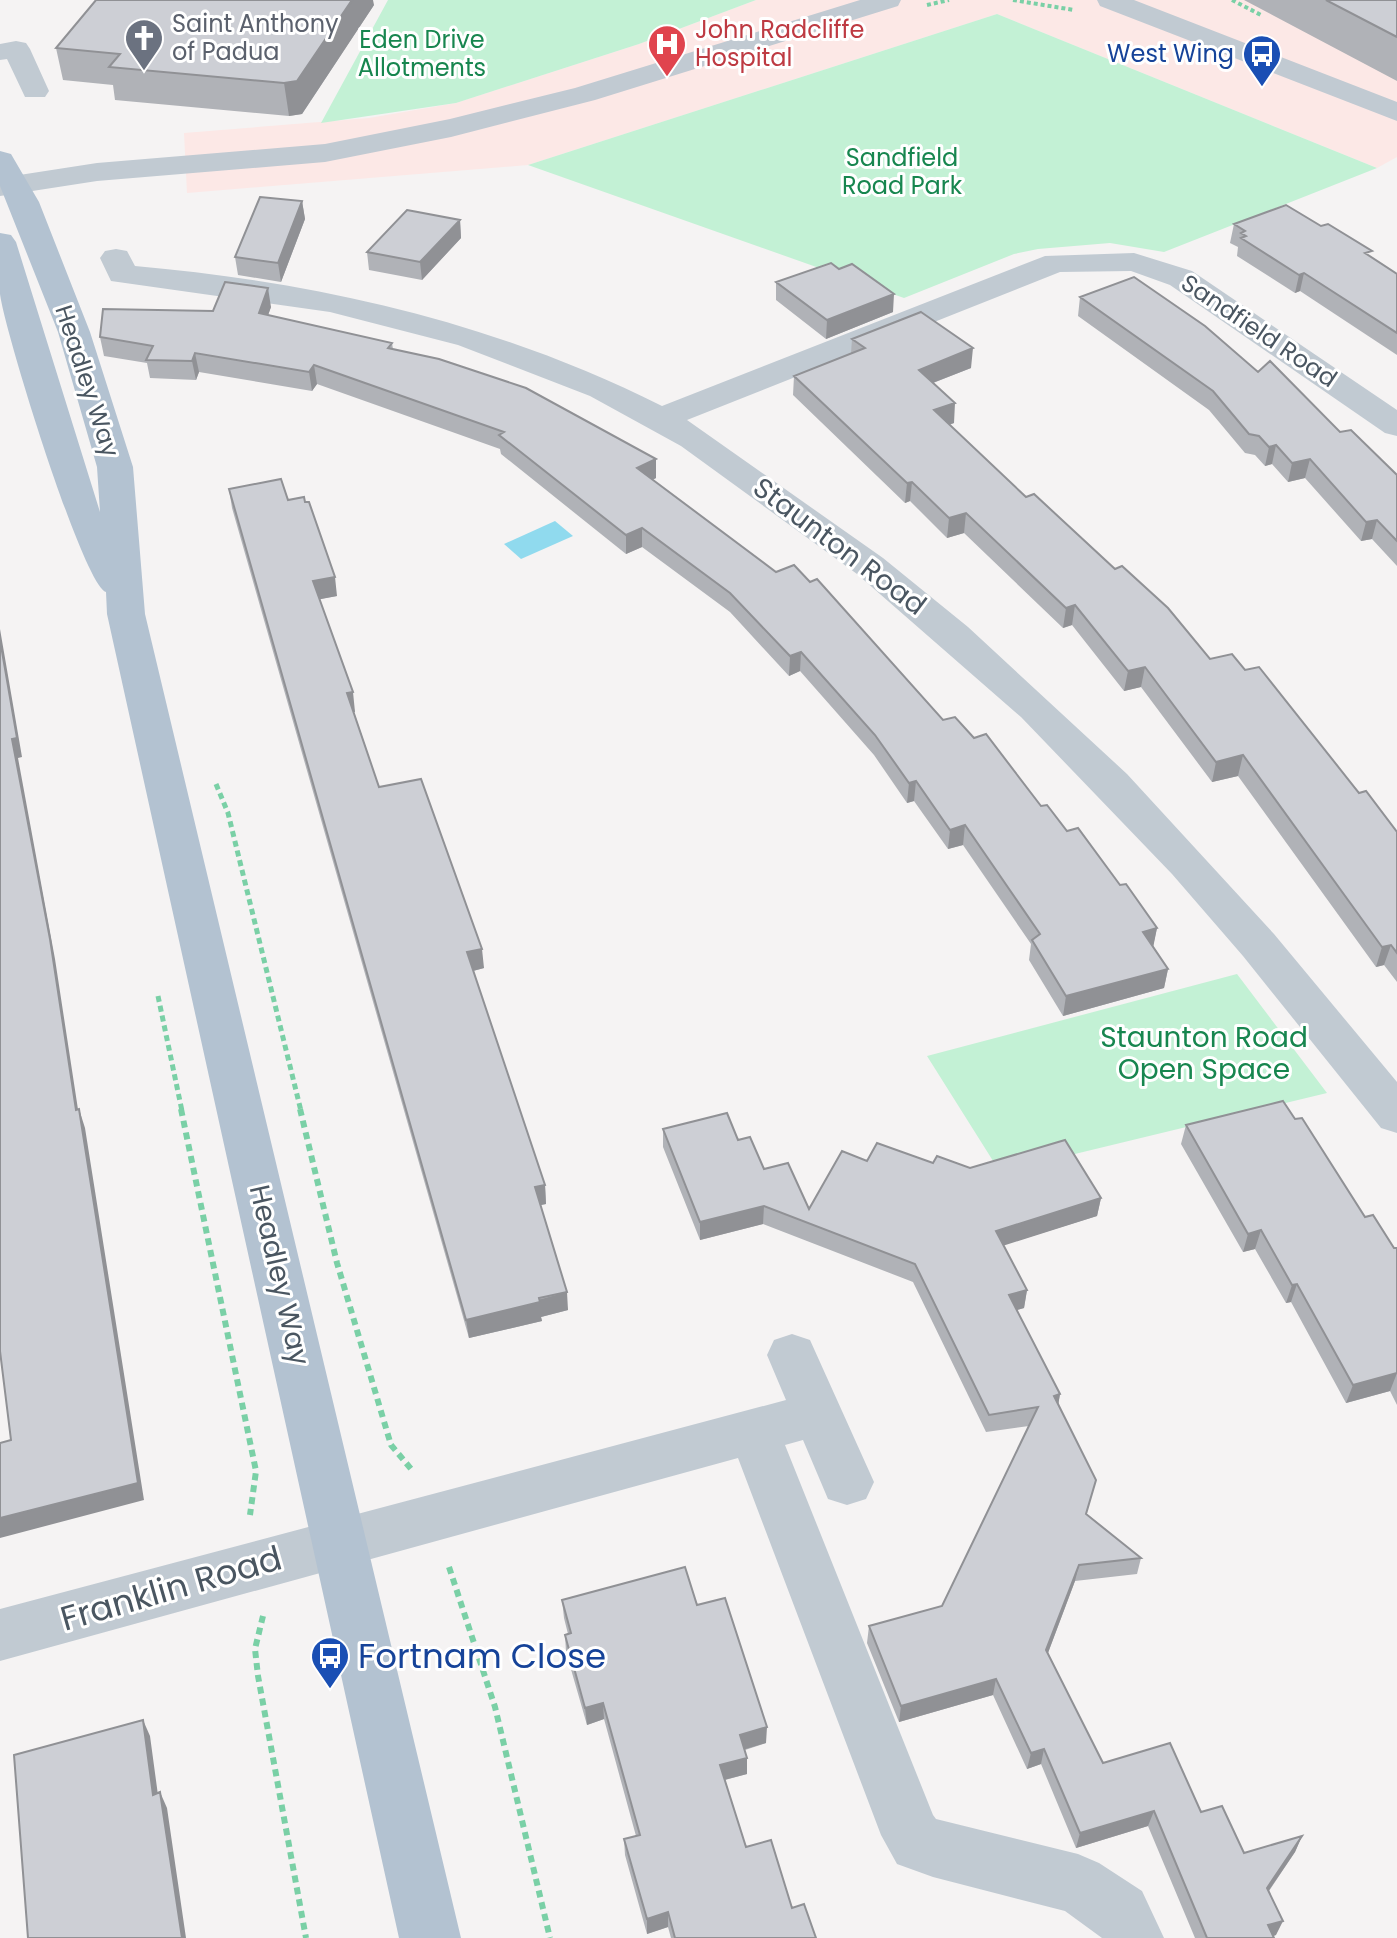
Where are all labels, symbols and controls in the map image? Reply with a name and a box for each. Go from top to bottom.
place label: Saint Anthony of Padua [172,7,339,68]
place label: John Radcliffe Hospital [695,13,864,74]
church icon: Saint Anthony of Padua [123,17,165,72]
park label: Eden Drive Allotments [358,23,486,84]
hospital icon: John Radcliffe Hospital [646,23,688,78]
bus stop icon: West Wing [1241,33,1283,88]
place label: West Wing [1107,37,1234,70]
park label: Sandfield Road Park [842,141,963,202]
street label: Sandfield Road [1175,266,1344,395]
street label: Headley Way [47,301,128,461]
street label: Staunton Road [745,468,934,624]
park label: Staunton Road Open Space [1100,1018,1308,1089]
street label: Headley Way [240,1181,319,1369]
street label: Franklin Road [55,1534,287,1642]
place label: Fortnam Close [358,1632,606,1680]
bus stop icon: Fortnam Close [309,1635,351,1690]

